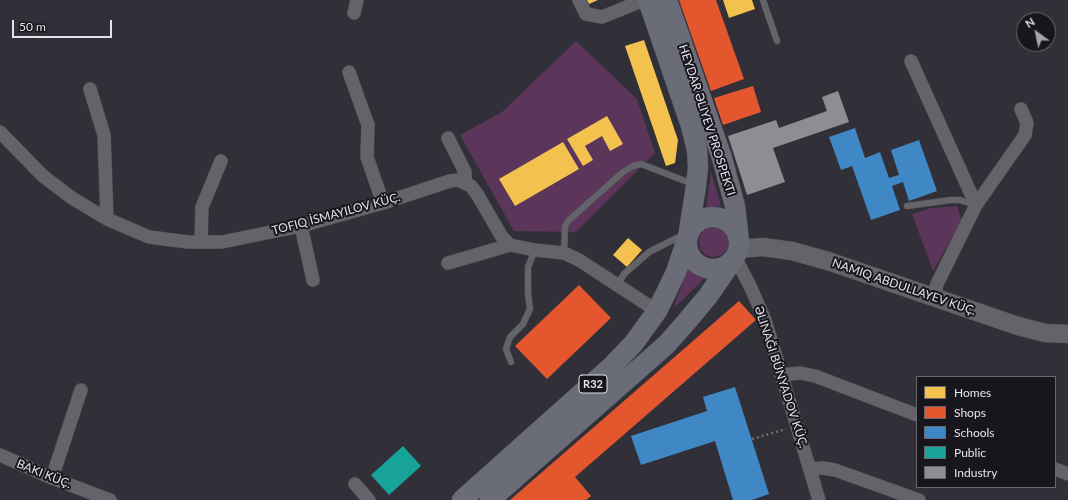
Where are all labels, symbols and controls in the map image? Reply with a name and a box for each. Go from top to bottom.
scale bar [14,12,114,38]
north arrow [1016,12,1056,52]
text: N [1023,15,1037,30]
text: 50 m [19,19,46,34]
street label: HEYDAR ƏLIYEV PROSPEKTI [676,43,738,197]
street label: TOFIQ İSMAYILOV KÜÇ. [270,190,402,238]
street label: NAMIQ ABDULLAYEV KÜÇ. [830,256,978,318]
street label: ƏLINAĞI BÜNYADOV KÜÇ. [751,304,811,450]
road number: R32 [579,375,607,393]
legend [916,376,1056,488]
text: Homes [954,385,991,400]
text: Shops [954,405,986,420]
text: Schools [954,425,995,440]
text: Public [954,445,986,460]
street label: BAKI KÜÇ. [15,457,73,491]
text: Industry [954,465,997,480]

